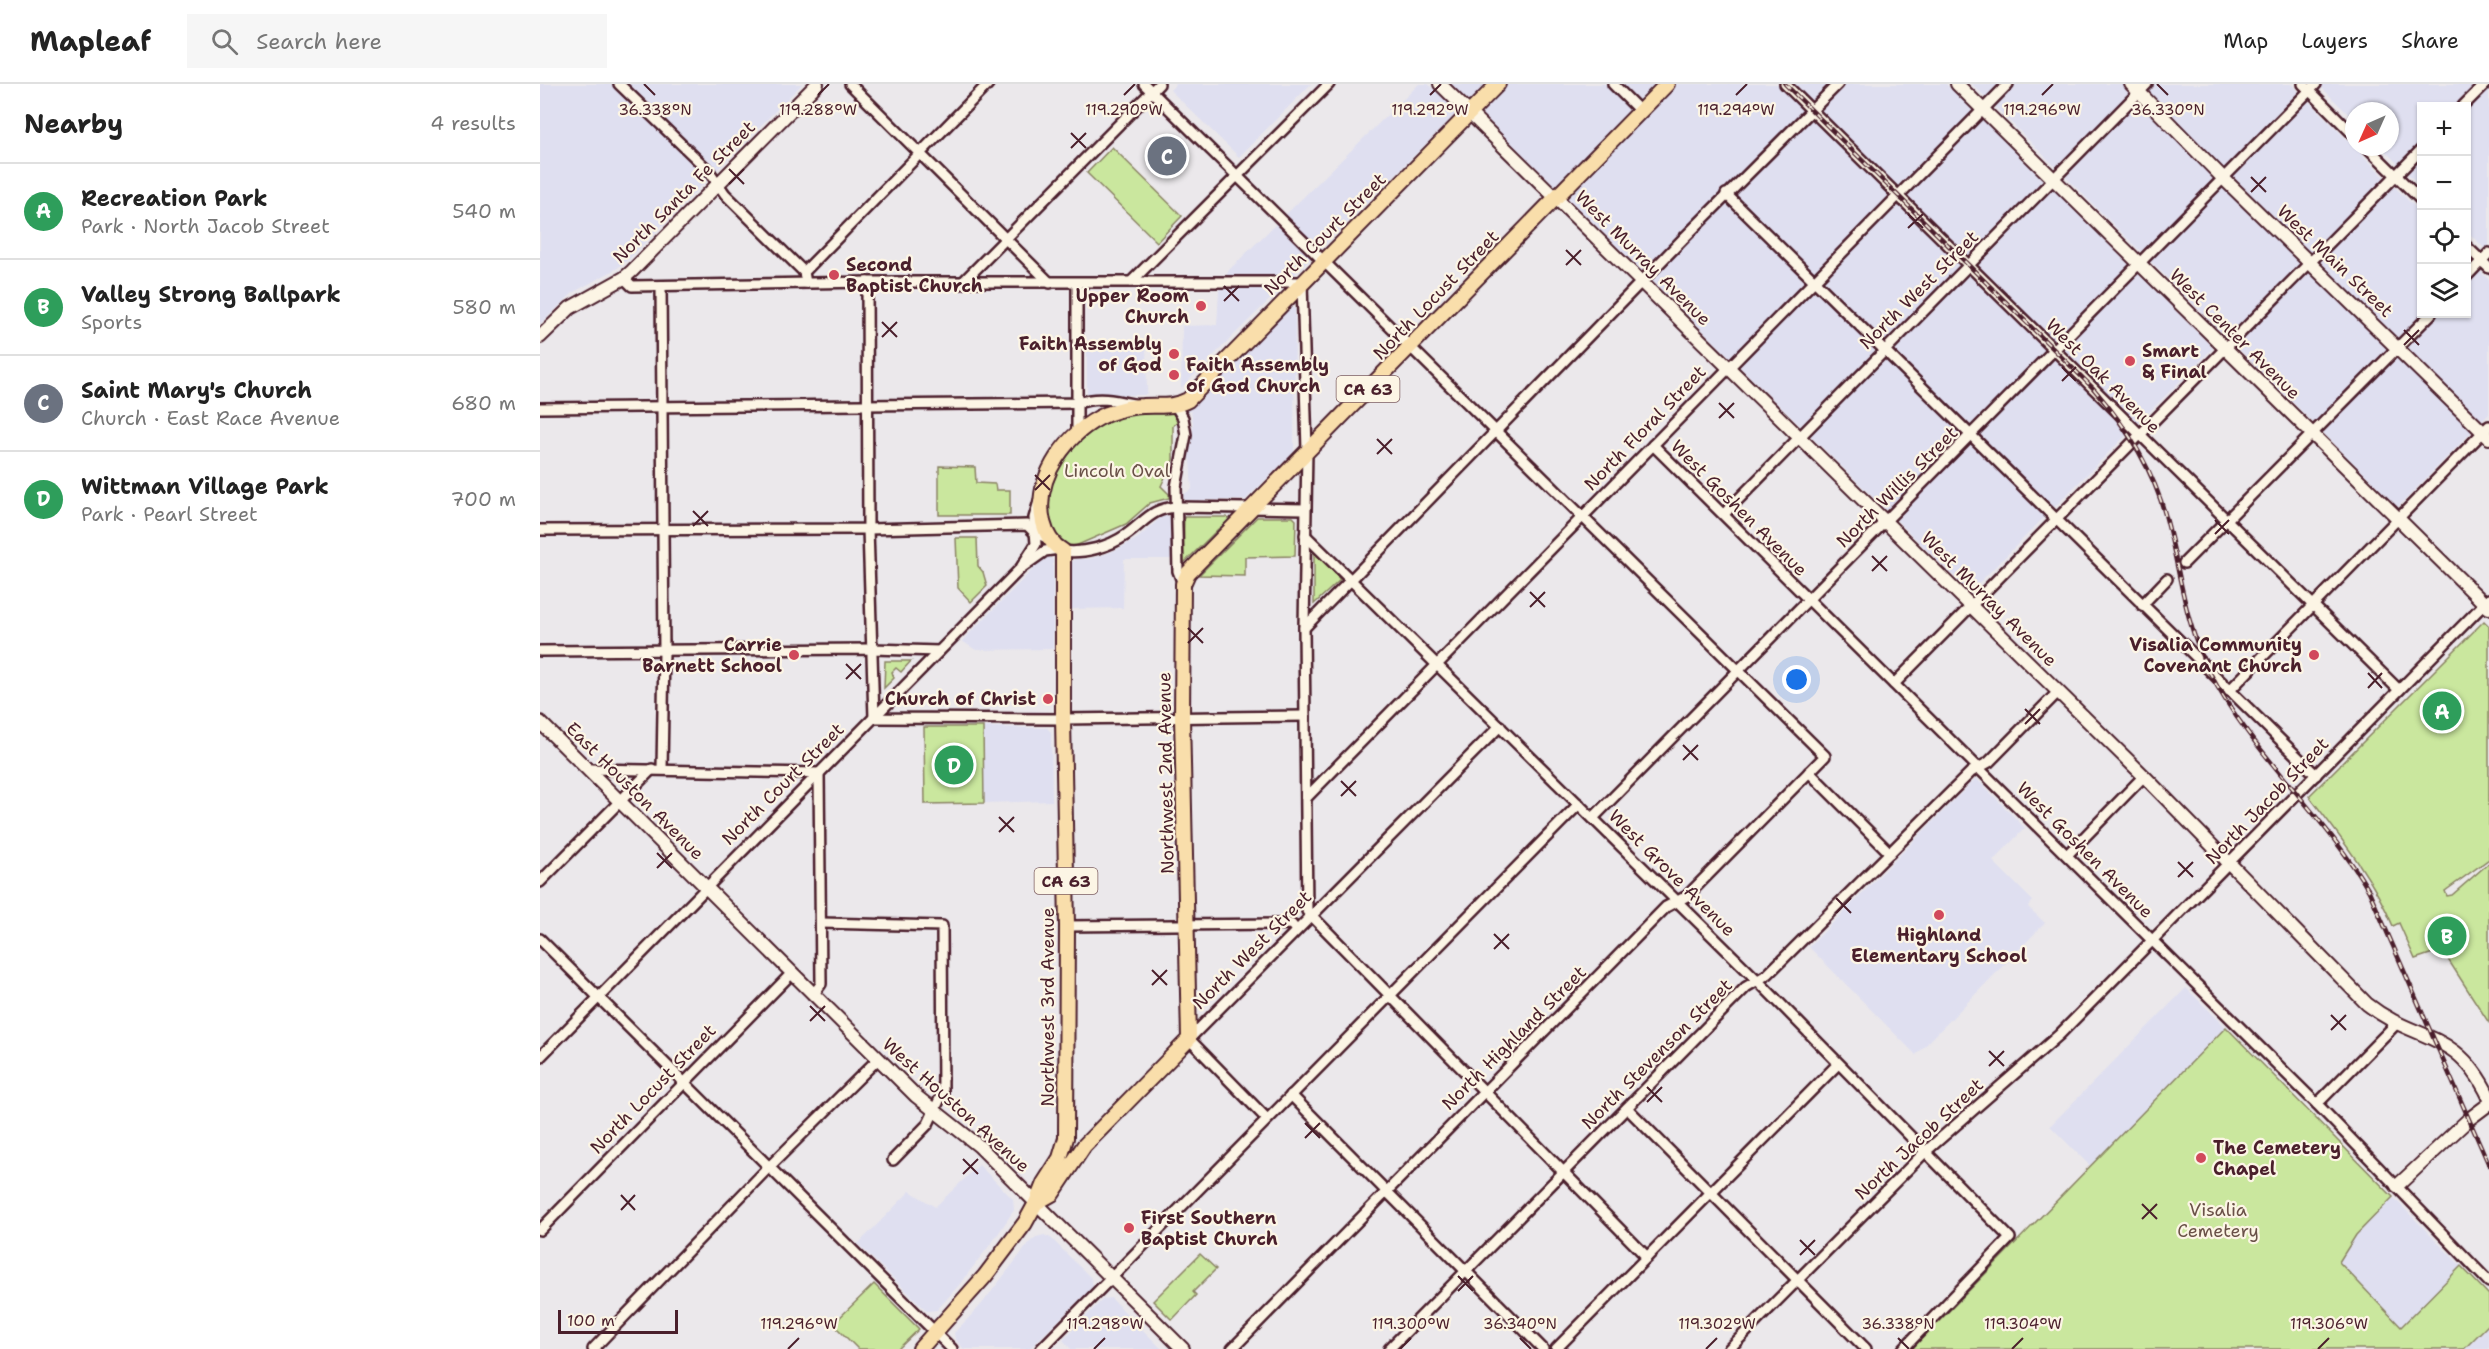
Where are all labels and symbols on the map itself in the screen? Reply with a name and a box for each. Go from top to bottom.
text: 36.338°N [618,100,692,120]
text: 119.288°W [779,100,857,120]
text: 119.290°W [1085,100,1163,120]
text: 119.292°W [1391,100,1469,120]
text: 119.294°W [1697,100,1775,120]
text: 119.296°W [2003,100,2081,120]
text: 36.330°N [2131,100,2205,120]
north arrow [2345,102,2399,156]
street label: North Santa Fe Street [608,115,761,268]
pin: C [1148,134,1186,178]
street label: North Court Street [1259,168,1391,300]
street label: West Murray Avenue [1570,185,1716,331]
street label: West Main Street [2272,199,2398,323]
street label: North Locust Street [1368,225,1504,365]
street label: North West Street [1854,225,1984,355]
place label: Second Baptist Church [846,253,983,298]
street label: West Center Avenue [2164,263,2306,405]
marker: Second Baptist Church [827,268,841,282]
place label: Upper Room Church [1075,284,1190,329]
marker: Upper Room Church [1194,299,1208,313]
street label: West Oak Avenue [2040,313,2166,439]
place label: Faith Assembly of God [1019,332,1162,377]
place label: Smart & Final [2142,339,2207,384]
marker: Faith Assembly of God [1167,347,1181,361]
place label: Faith Assembly of God Church [1186,353,1329,398]
marker: Smart & Final [2123,354,2137,368]
street label: North Floral Street [1579,360,1711,496]
marker: Faith Assembly of God Church [1167,368,1181,382]
road number: CA 63 [1336,376,1400,402]
street label: North Willis Street [1831,421,1963,553]
street label: West Goshen Avenue [1666,435,1812,581]
park label: Lincoln Oval [1064,459,1171,483]
street label: West Murray Avenue [1916,526,2062,672]
place label: Carrie Barnett School [642,633,782,678]
place label: Visalia Community Covenant Church [2129,633,2302,678]
marker: Carrie Barnett School [787,648,801,662]
marker: Visalia Community Covenant Church [2307,648,2321,662]
your location [1782,665,1811,694]
street label: Northwest 2nd Avenue [1152,672,1180,874]
place label: Church of Christ [885,687,1036,711]
pin: A [2422,688,2462,734]
marker: Church of Christ [1041,692,1055,706]
street label: East Houston Avenue [561,717,709,865]
street label: North Court Street [717,718,849,850]
street label: North Jacob Street [2200,732,2334,870]
pin: D [934,742,974,788]
street label: West Goshen Avenue [2012,777,2158,923]
street label: West Grove Avenue [1603,804,1741,942]
road number: CA 63 [1034,868,1098,894]
street label: North West Street [1187,885,1317,1015]
street label: Northwest 3rd Avenue [1036,907,1060,1107]
marker: Highland Elementary School [1932,908,1946,922]
pin: B [2428,914,2466,958]
place label: Highland Elementary School [1851,923,2027,968]
street label: North Highland Street [1437,960,1592,1115]
street label: North Stevenson Street [1576,973,1738,1135]
street label: North Locust Street [585,1019,721,1159]
street label: West Houston Avenue [877,1032,1035,1178]
street label: North Jacob Street [1849,1073,1989,1205]
place label: The Cemetery Chapel [2213,1136,2341,1181]
marker: The Cemetery Chapel [2194,1151,2208,1165]
park label: Visalia Cemetery [2177,1198,2259,1243]
place label: First Southern Baptist Church [1141,1206,1278,1251]
marker: First Southern Baptist Church [1122,1221,1136,1235]
scale bar [558,1307,678,1334]
text: 119.296°W [760,1314,838,1334]
text: 119.298°W [1066,1314,1144,1334]
text: 119.300°W [1372,1314,1450,1334]
text: 36.340°N [1483,1314,1557,1334]
text: 119.302°W [1678,1314,1756,1334]
text: 36.338°N [1861,1314,1935,1334]
text: 119.304°W [1984,1314,2062,1334]
text: 119.306°W [2290,1314,2368,1334]

